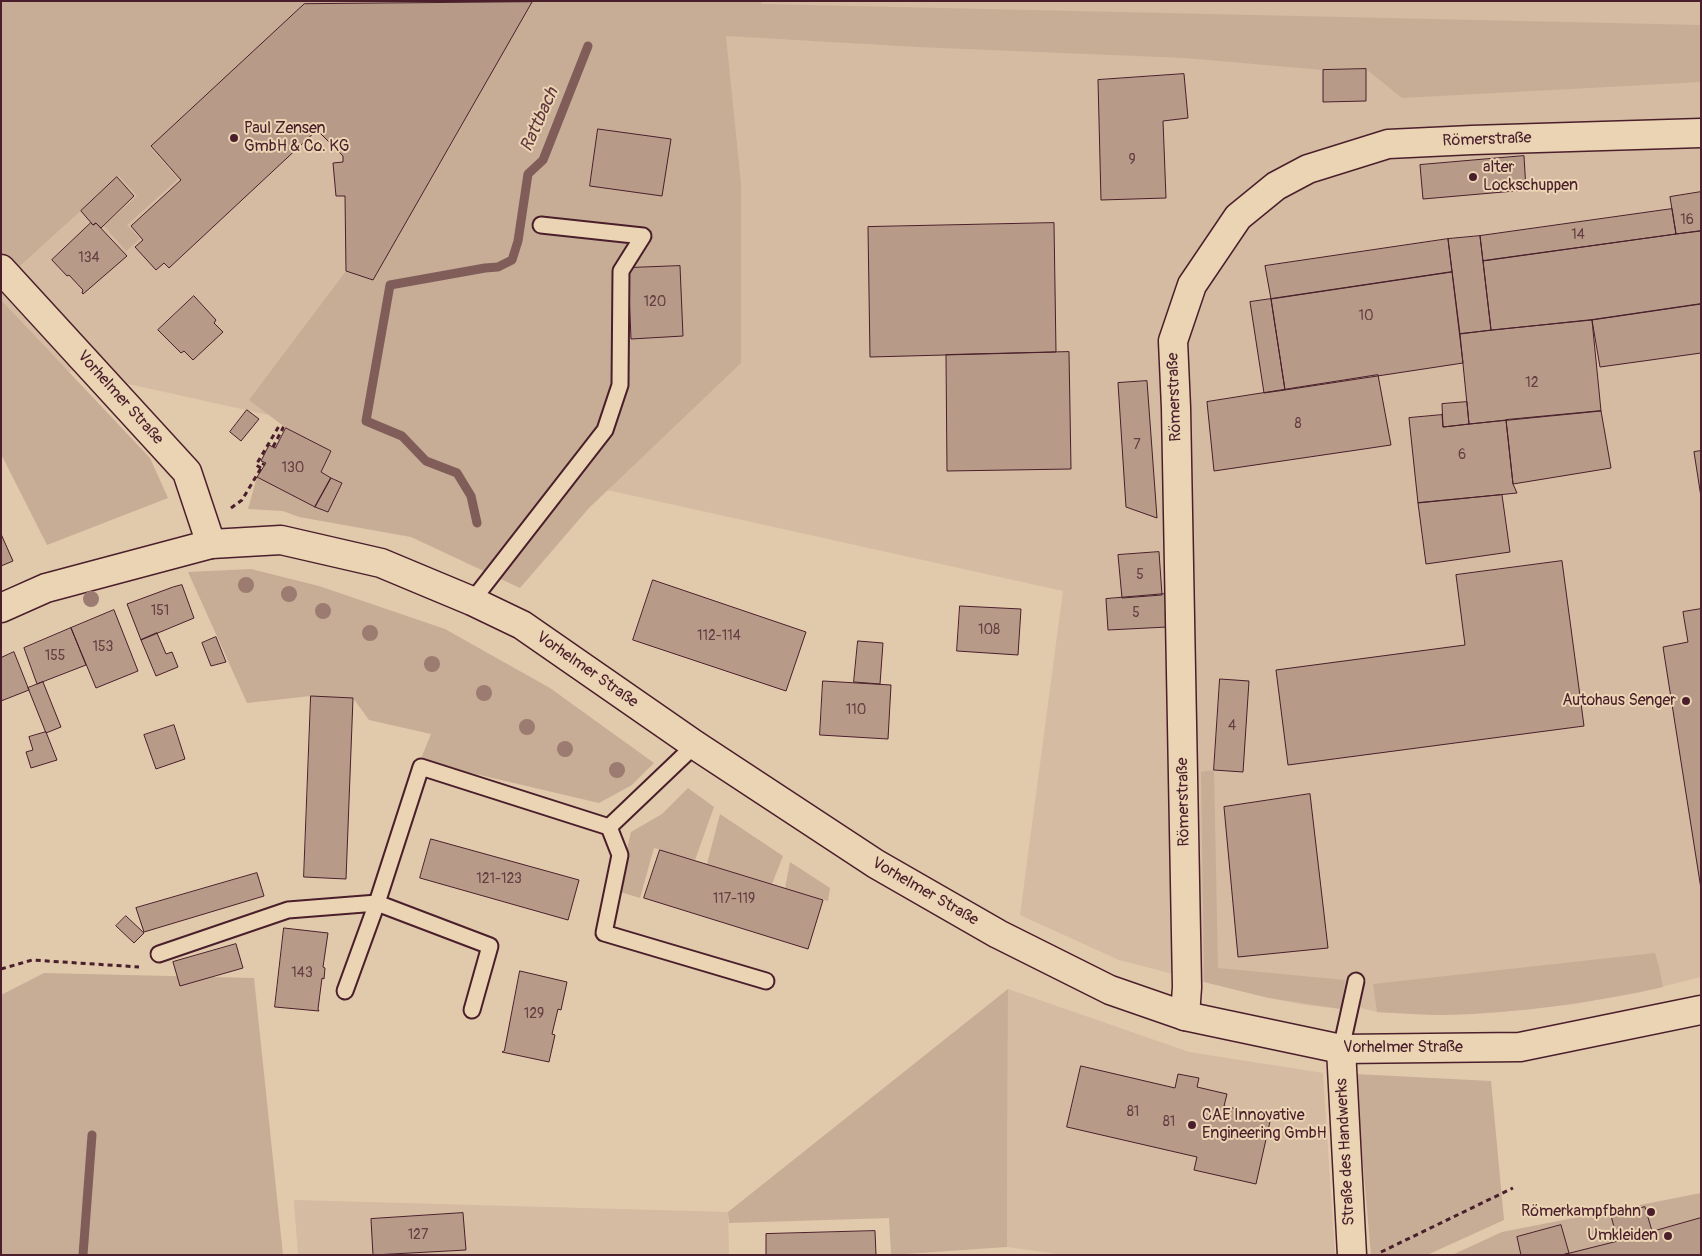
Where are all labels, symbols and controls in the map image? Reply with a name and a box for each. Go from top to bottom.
water label: Rattbach [516,85,564,155]
place label: Paul Zensen GmbH & Co. KG [244,119,349,157]
street label: Römerstraße [1442,129,1532,151]
marker: Paul Zensen GmbH & Co. KG [228,132,240,144]
house number: 9 [1128,152,1136,168]
place label: alter Lockschuppen [1483,158,1578,196]
marker: alter Lockschuppen [1467,171,1479,183]
house number: 16 [1680,212,1694,228]
house number: 14 [1571,227,1585,243]
house number: 134 [78,250,100,266]
house number: 120 [644,294,666,310]
house number: 10 [1358,308,1374,324]
street label: Vorhelmer Straße [73,347,167,449]
street label: Römerstraße [1164,352,1186,442]
house number: 12 [1525,375,1539,391]
house number: 8 [1294,416,1302,432]
house number: 7 [1133,437,1141,453]
house number: 6 [1458,447,1466,463]
house number: 130 [282,460,304,476]
house number: 5 [1136,567,1144,583]
house number: 151 [151,603,169,619]
house number: 5 [1132,605,1140,621]
house number: 108 [978,622,1000,638]
street label: Vorhelmer Straße [532,628,642,712]
house number: 112-114 [697,628,741,644]
house number: 153 [93,639,113,655]
house number: 155 [45,648,65,664]
place label: Autohaus Senger [1562,691,1676,711]
marker: Autohaus Senger [1680,695,1692,707]
house number: 110 [846,702,866,718]
house number: 4 [1228,718,1236,734]
street label: Römerstraße [1174,757,1194,847]
street label: Vorhelmer Straße [868,854,982,930]
house number: 121-123 [476,871,522,887]
house number: 117-119 [713,891,755,907]
house number: 143 [291,965,313,981]
house number: 129 [524,1006,544,1022]
street label: Vorhelmer Straße [1343,1038,1463,1058]
street label: Straße des Handwerks [1333,1078,1359,1226]
house number: 81 [1127,1104,1139,1120]
place label: CAE Innovative Engineering GmbH [1202,1106,1327,1144]
house number: 81 [1163,1114,1175,1130]
marker: CAE Innovative Engineering GmbH [1186,1119,1198,1131]
place label: Römerkampfbahn [1521,1202,1641,1222]
marker: Römerkampfbahn [1645,1206,1657,1218]
place label: Umkleiden [1587,1226,1658,1246]
house number: 127 [408,1227,428,1243]
marker: Umkleiden [1662,1230,1674,1242]

